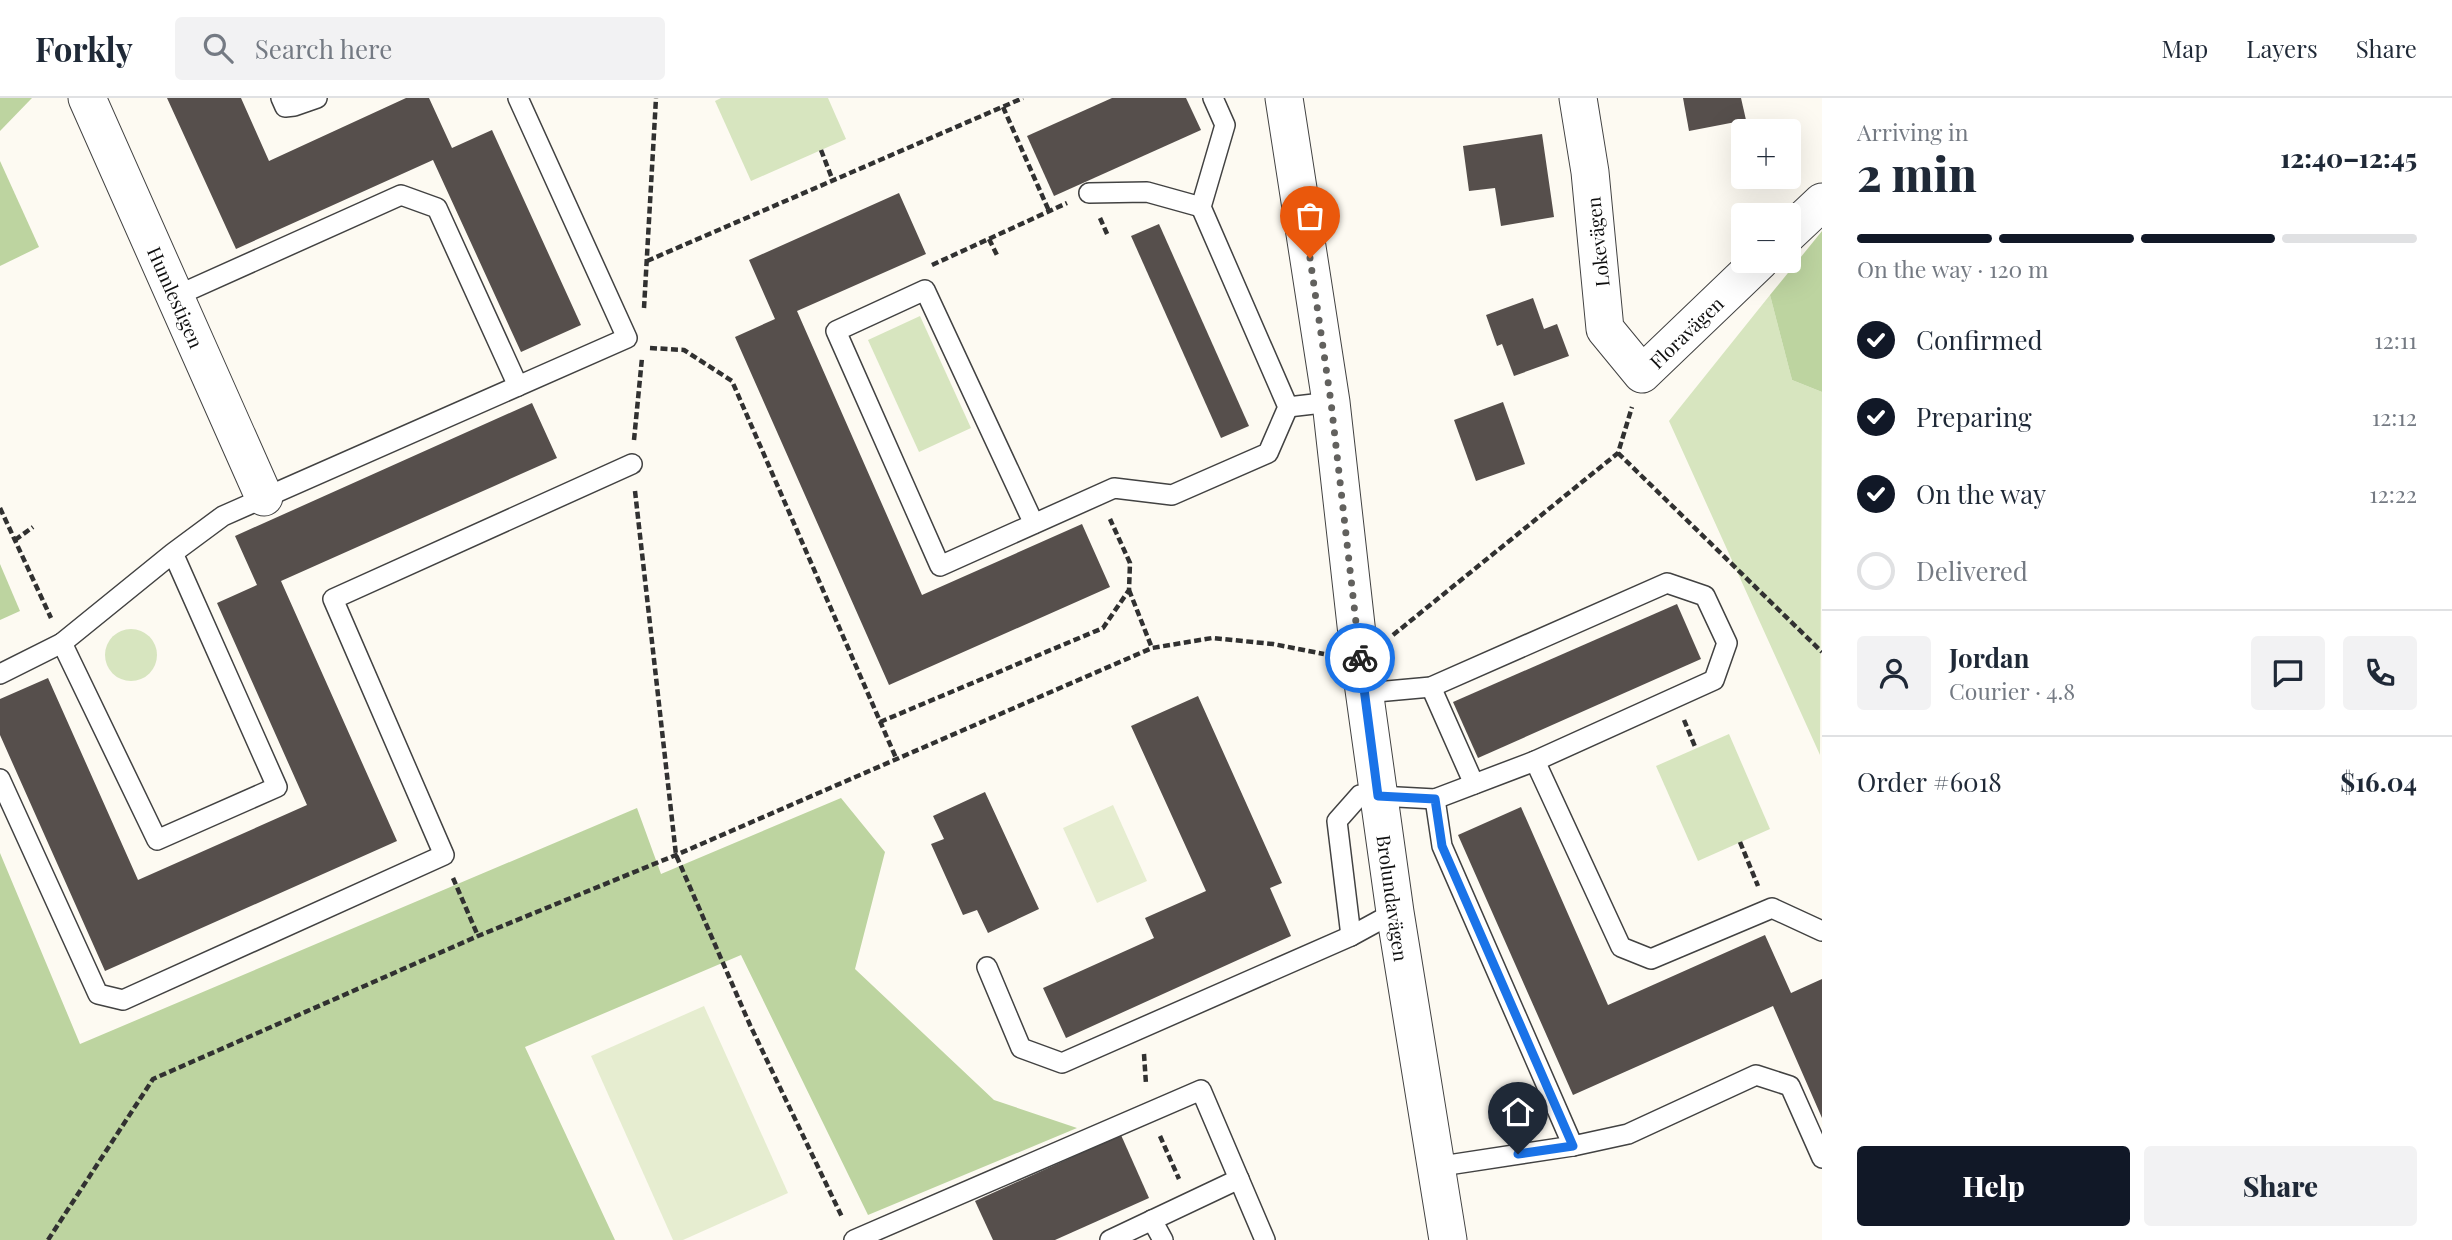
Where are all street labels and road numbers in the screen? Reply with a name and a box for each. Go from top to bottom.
street label: Lokevägen [1579,195,1615,288]
street label: Humlestigen [142,242,210,352]
street label: Floravägen [1643,290,1729,374]
street label: Brolundavägen [1371,833,1415,964]

